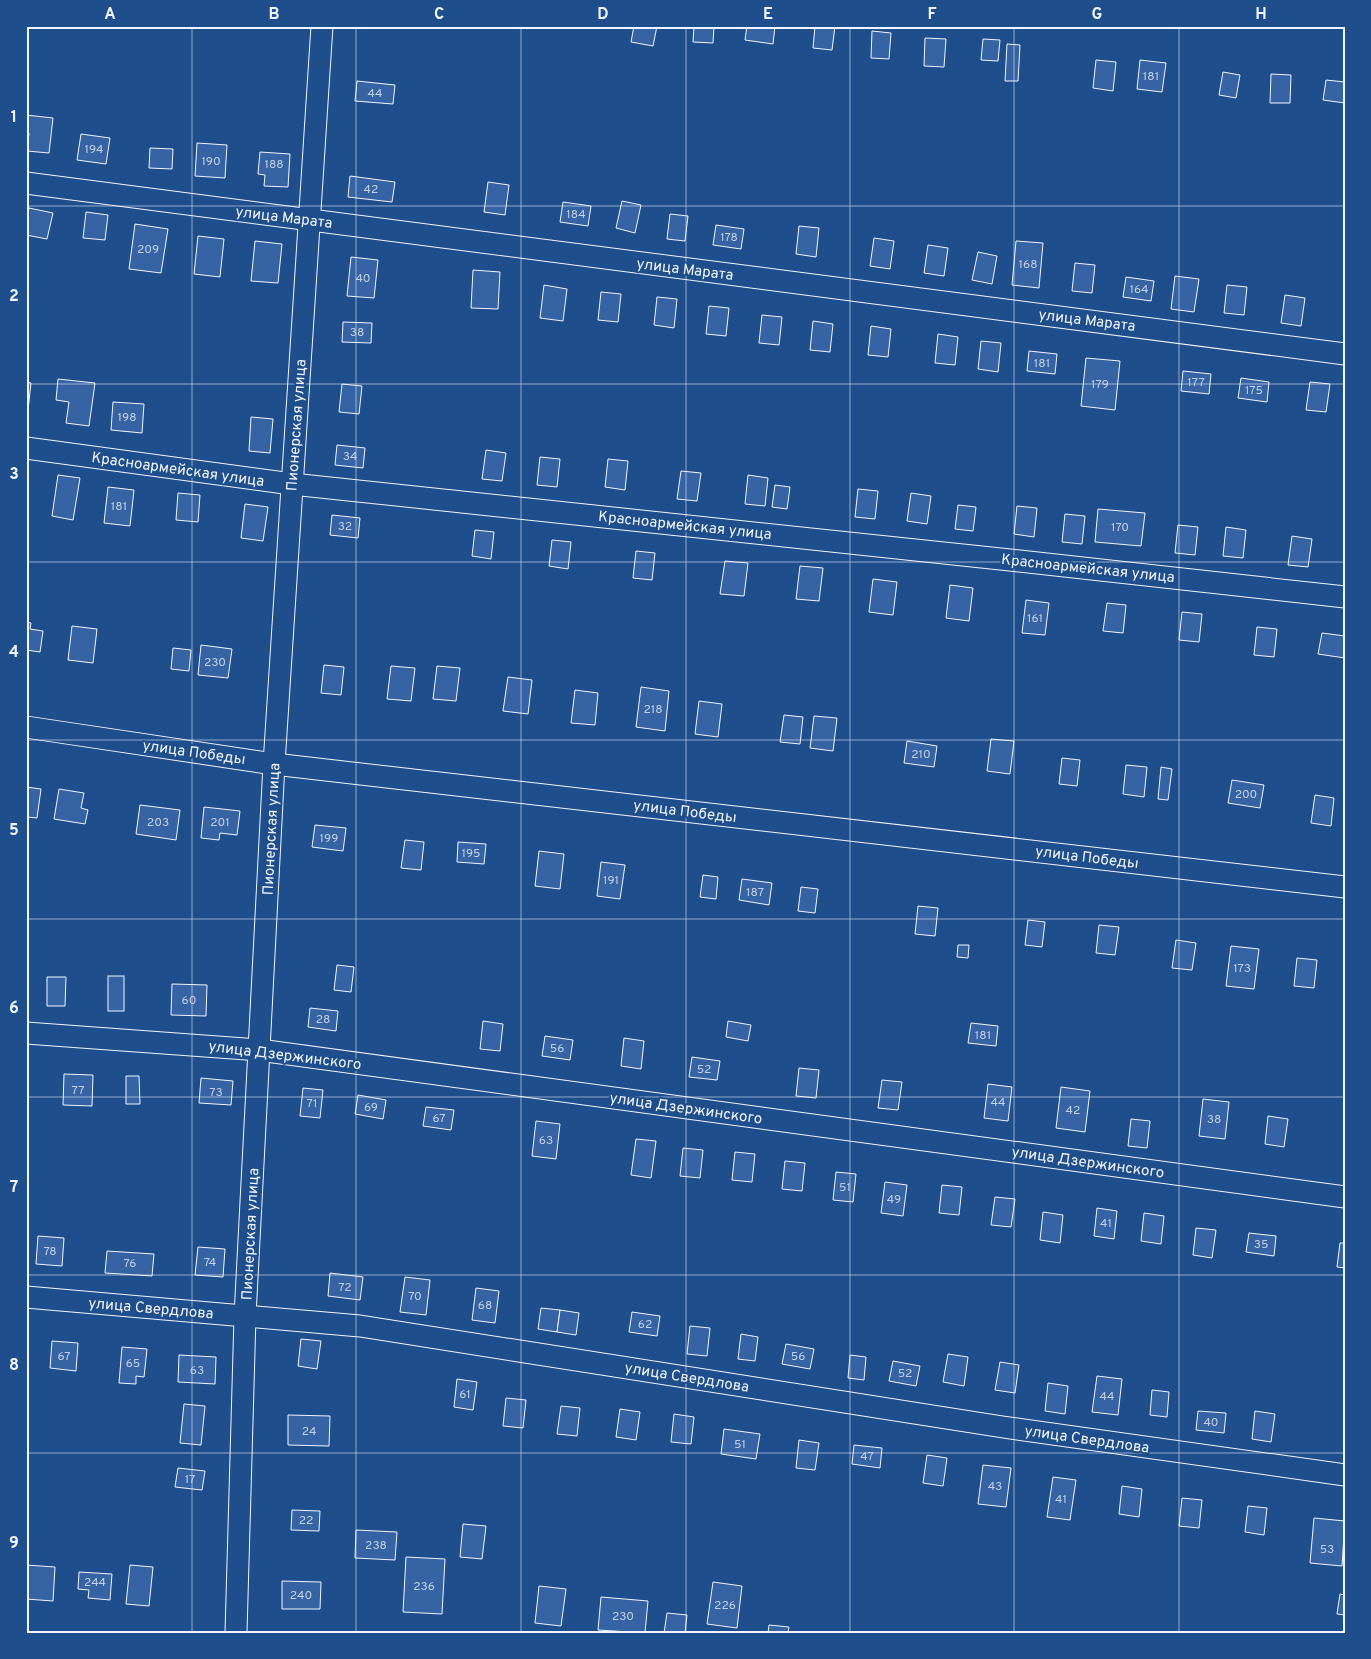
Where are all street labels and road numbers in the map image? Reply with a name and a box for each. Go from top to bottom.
street label: улица Марата [234,203,333,234]
street label: улица Марата [635,255,734,286]
street label: улица Марата [1037,306,1136,337]
street label: Пионерская улица [283,358,312,492]
street label: Красноармейская улица [90,449,265,492]
street label: Красноармейская улица [597,508,773,545]
street label: Красноармейская улица [1000,551,1176,588]
street label: улица Победы [141,737,247,770]
street label: Пионерская улица [260,762,285,896]
street label: улица Победы [632,797,738,828]
street label: улица Победы [1034,843,1140,874]
street label: улица Дзержинского [207,1038,362,1075]
street label: улица Дзержинского [608,1089,763,1130]
street label: улица Дзержинского [1010,1143,1165,1184]
street label: Пионерская улица [239,1167,264,1301]
street label: улица Свердлова [87,1295,214,1324]
street label: улица Свердлова [623,1359,750,1398]
street label: улица Свердлова [1023,1422,1150,1459]

